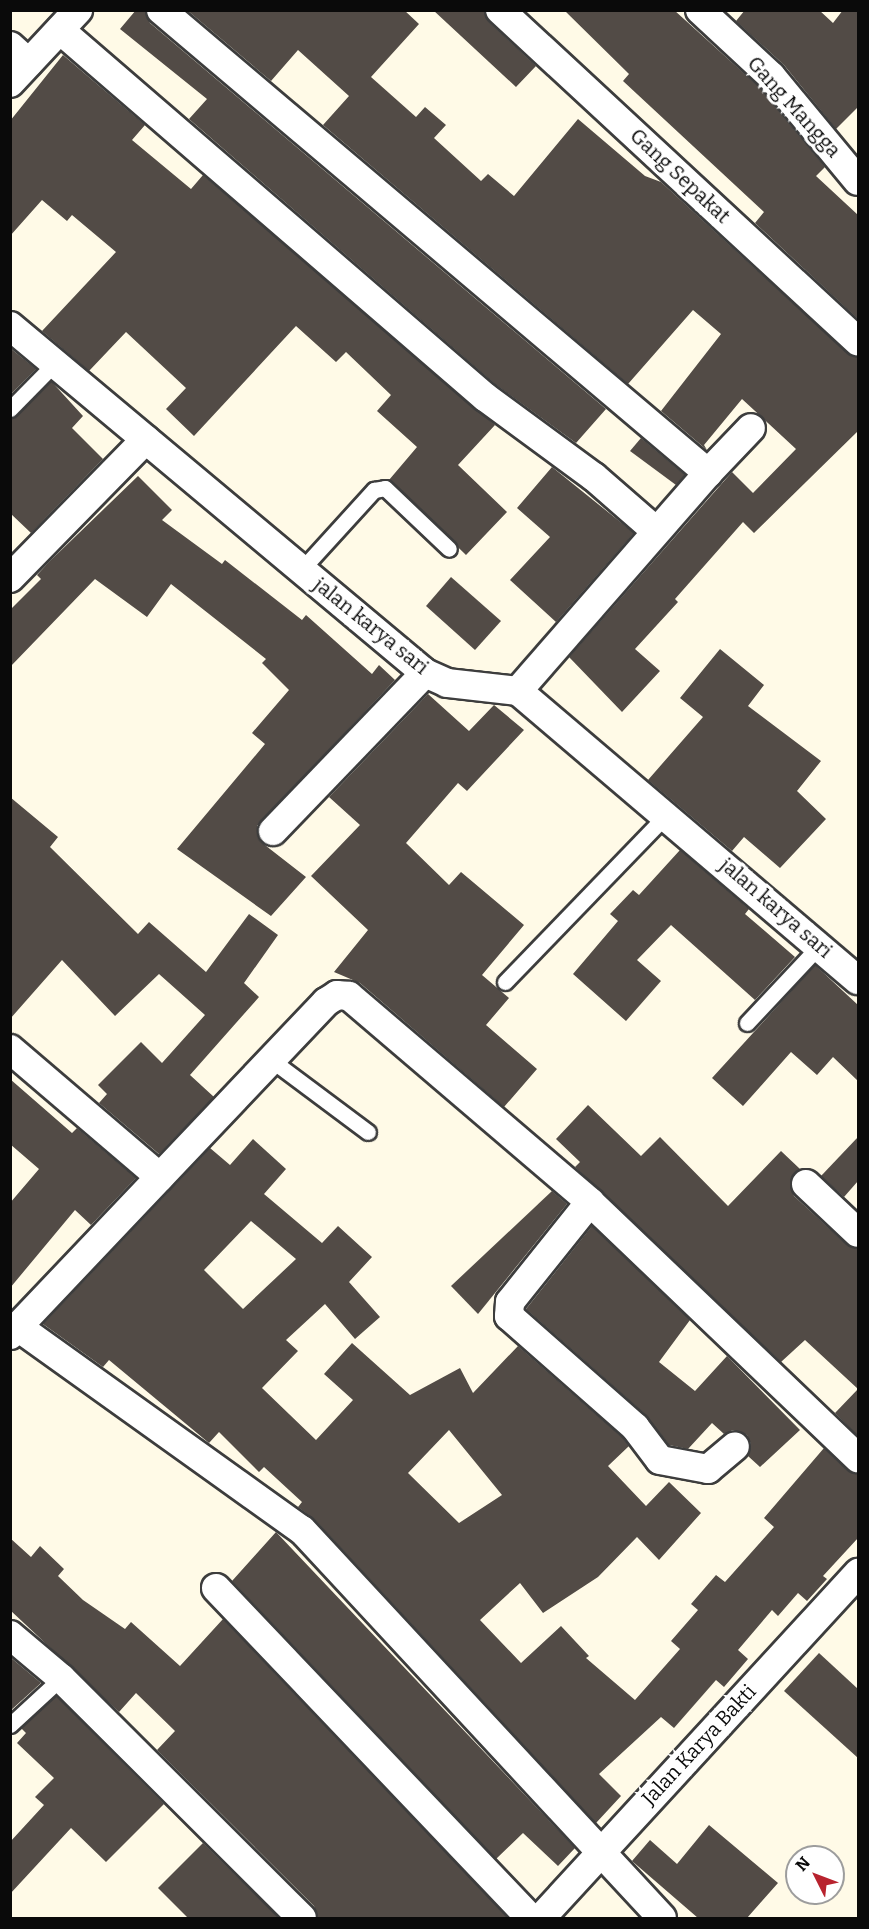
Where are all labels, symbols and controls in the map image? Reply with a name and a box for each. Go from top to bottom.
street label: Gang Mangga [742,52,846,162]
street label: Gang Sepakat [625,124,735,228]
street label: jalan karya sari [309,572,433,680]
street label: jalan karya sari [715,853,837,963]
street label: Jalan Karya Bakti [637,1680,761,1810]
north arrow [785,1845,845,1905]
text: N [792,1853,814,1875]

